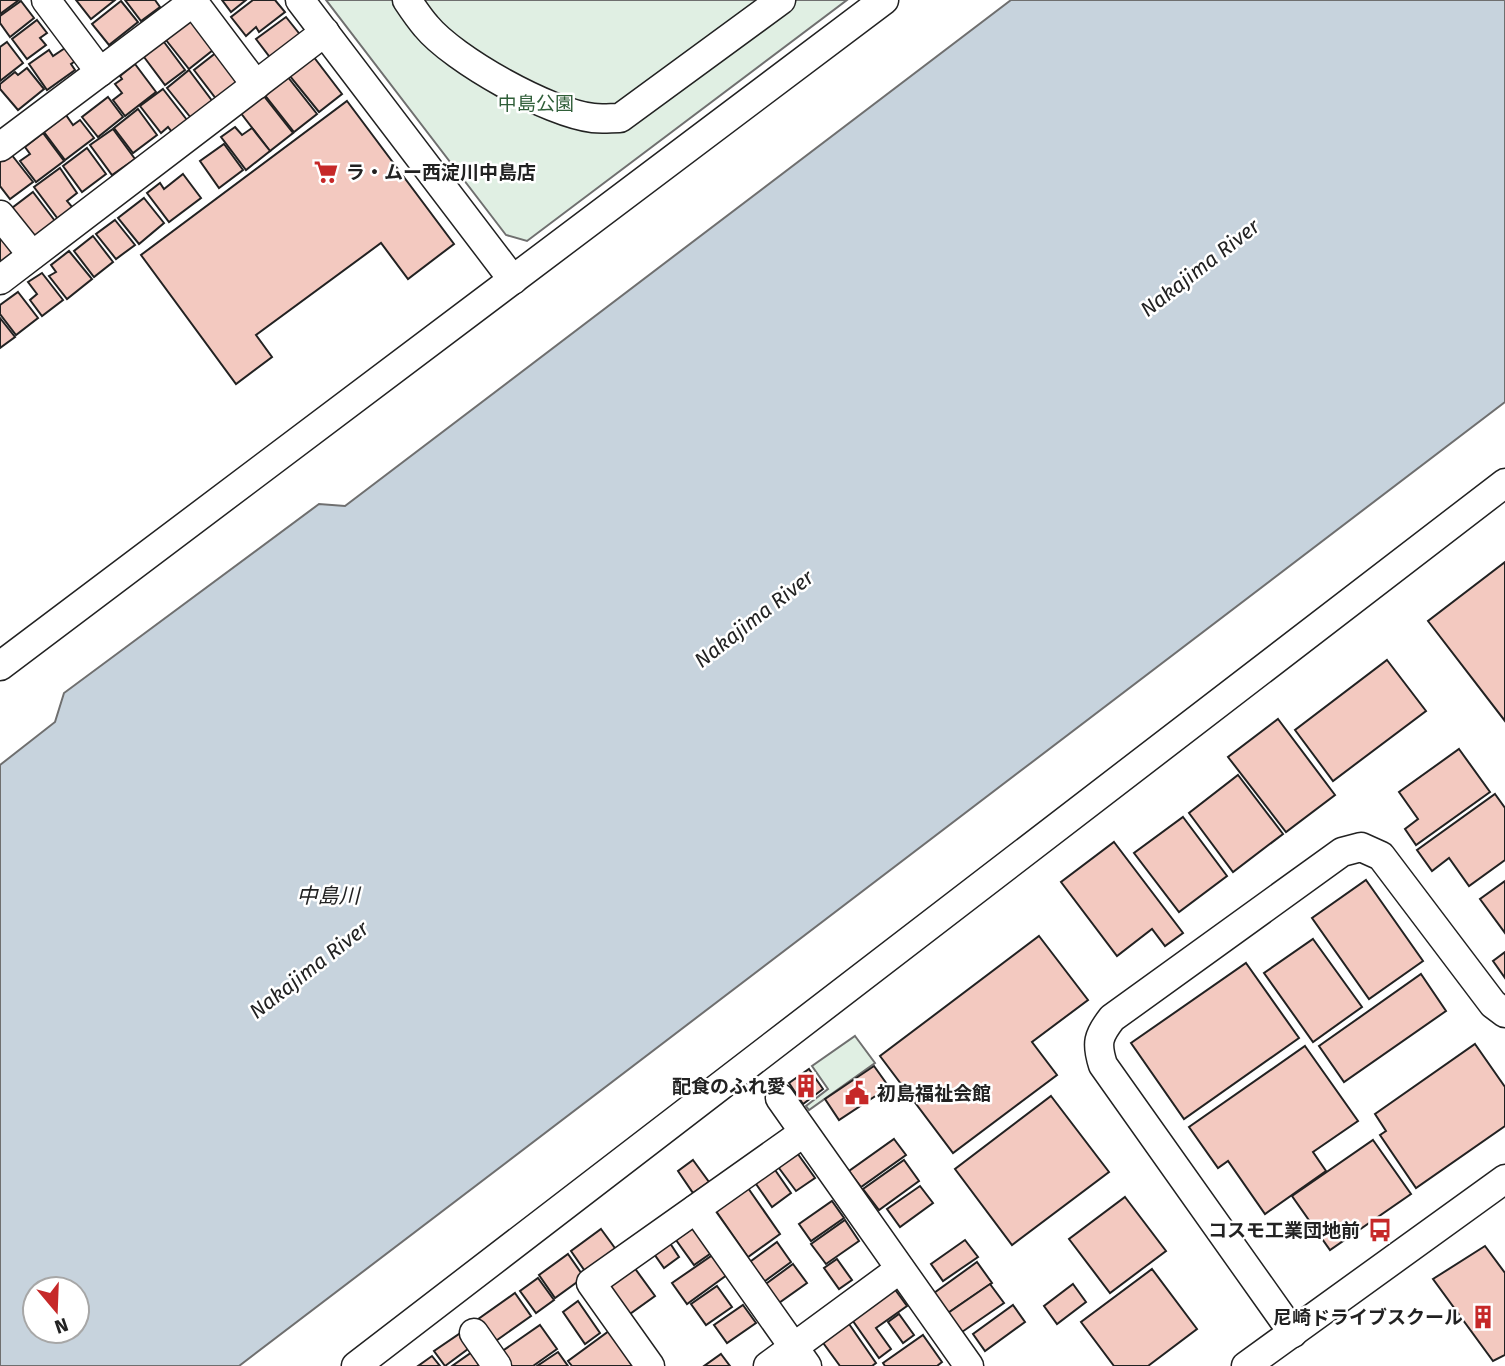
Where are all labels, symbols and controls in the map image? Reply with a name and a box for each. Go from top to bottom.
park label: 中島公園 [498,92,574,115]
supermarket icon: ラ・ムー西淀川中島店 [312,158,340,186]
place label: ラ・ムー西淀川中島店 [346,161,536,184]
water label: Nakajima River [1135,213,1265,323]
water label: Nakajima River [689,564,819,674]
water label: 中島川 [297,883,361,909]
water label: Nakajima River [244,915,374,1025]
building icon: 配食のふれ愛 [792,1072,820,1100]
place label: 配食のふれ愛 [672,1075,786,1098]
public building icon: 初島福祉会館 [843,1079,871,1107]
place label: 初島福祉会館 [877,1082,991,1105]
bus stop icon: コスモ工業団地前 [1366,1216,1394,1244]
place label: コスモ工業団地前 [1208,1219,1360,1242]
north arrow [21,1275,91,1345]
building icon: 尼崎ドライブスクール [1469,1303,1497,1331]
place label: 尼崎ドライブスクール [1273,1306,1463,1329]
text: N [52,1313,71,1339]

